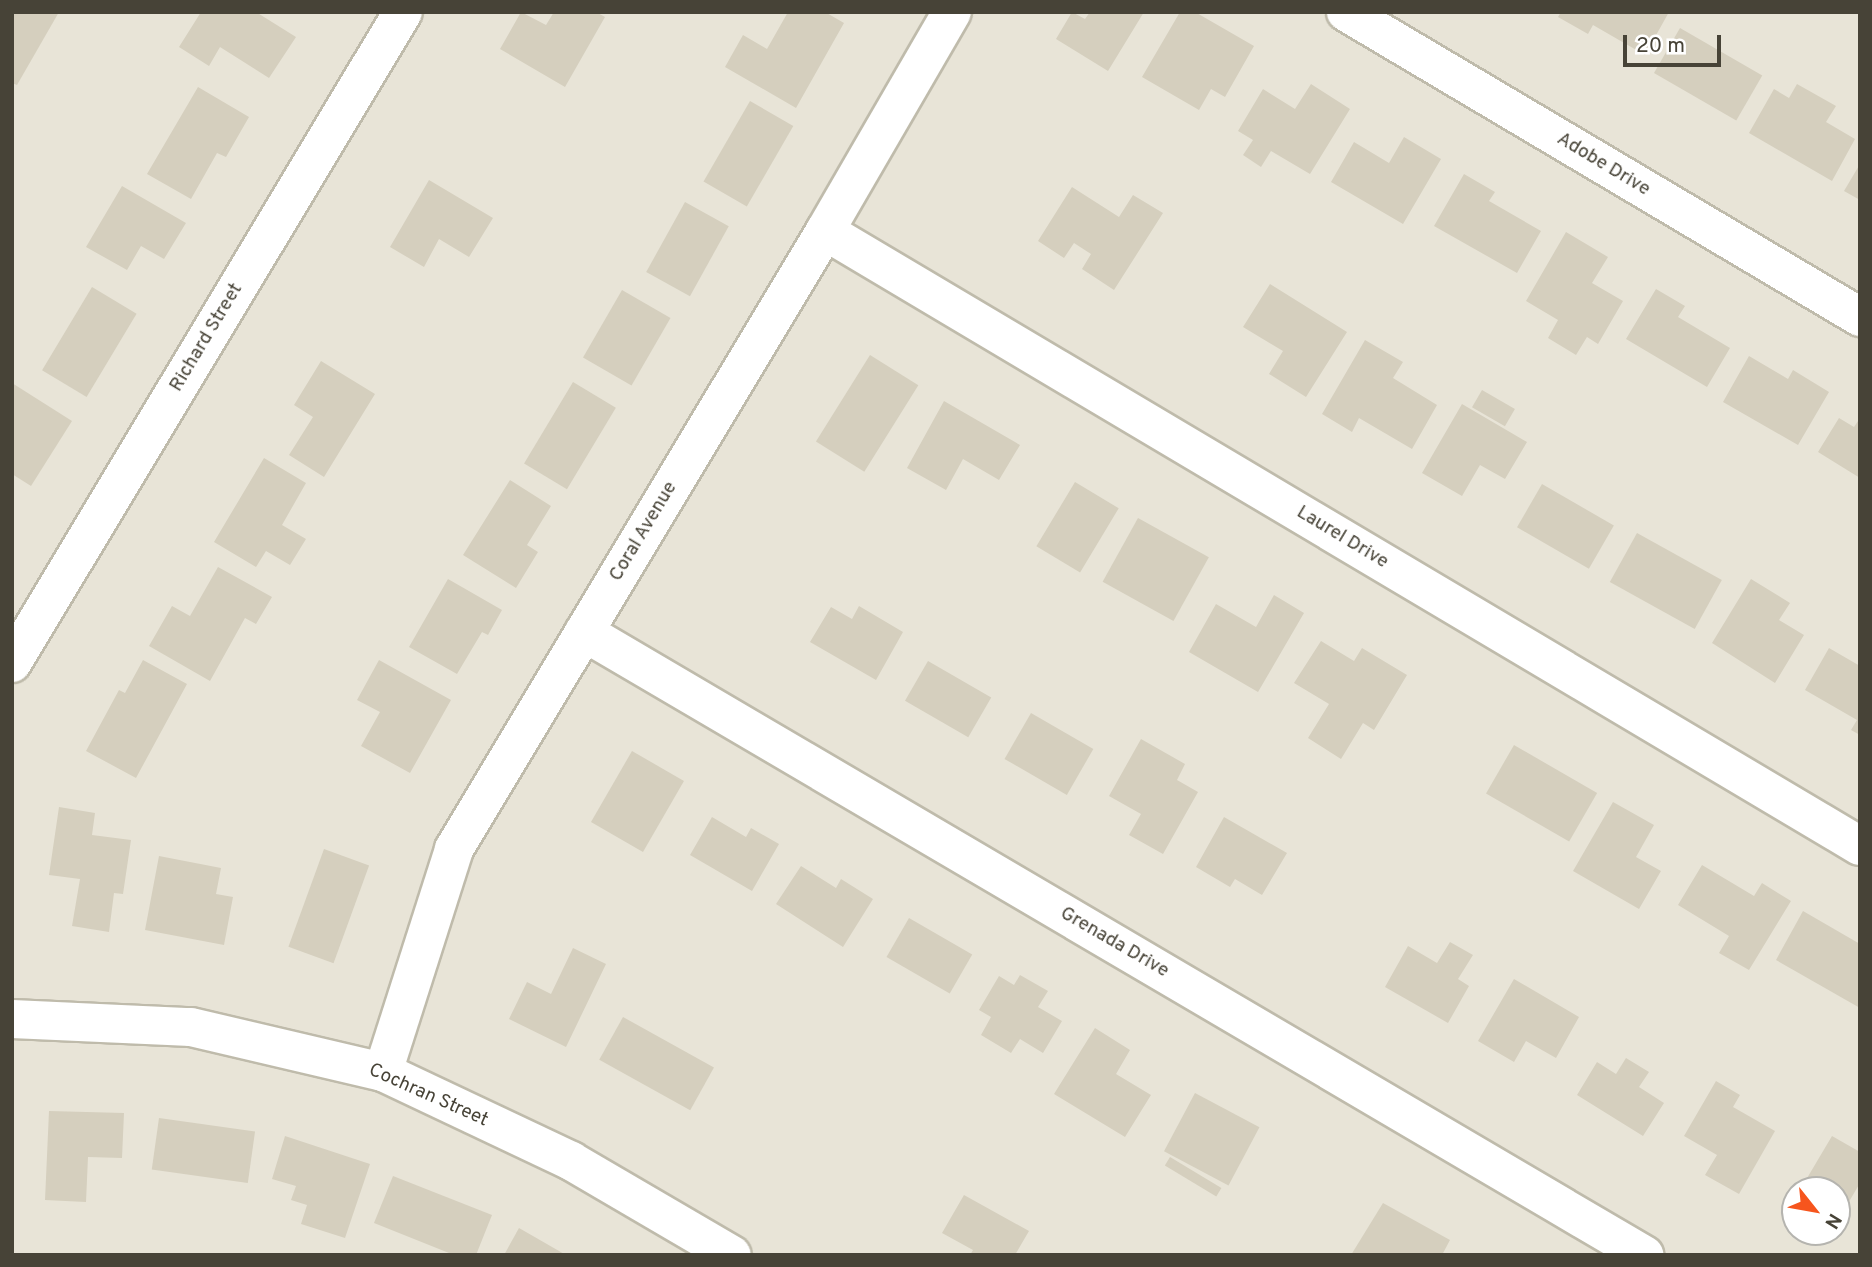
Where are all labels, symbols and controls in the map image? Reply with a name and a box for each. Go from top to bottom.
scale bar [1627,21,1725,65]
text: 20 m [1636,33,1685,60]
street label: Adobe Drive [1552,128,1654,202]
street label: Richard Street [166,280,248,396]
street label: Coral Avenue [605,478,683,586]
street label: Laurel Drive [1292,502,1392,574]
street label: Grenada Drive [1056,903,1172,983]
street label: Cochran Street [365,1059,491,1133]
north arrow [1781,1176,1851,1246]
text: N [1818,1209,1846,1233]

